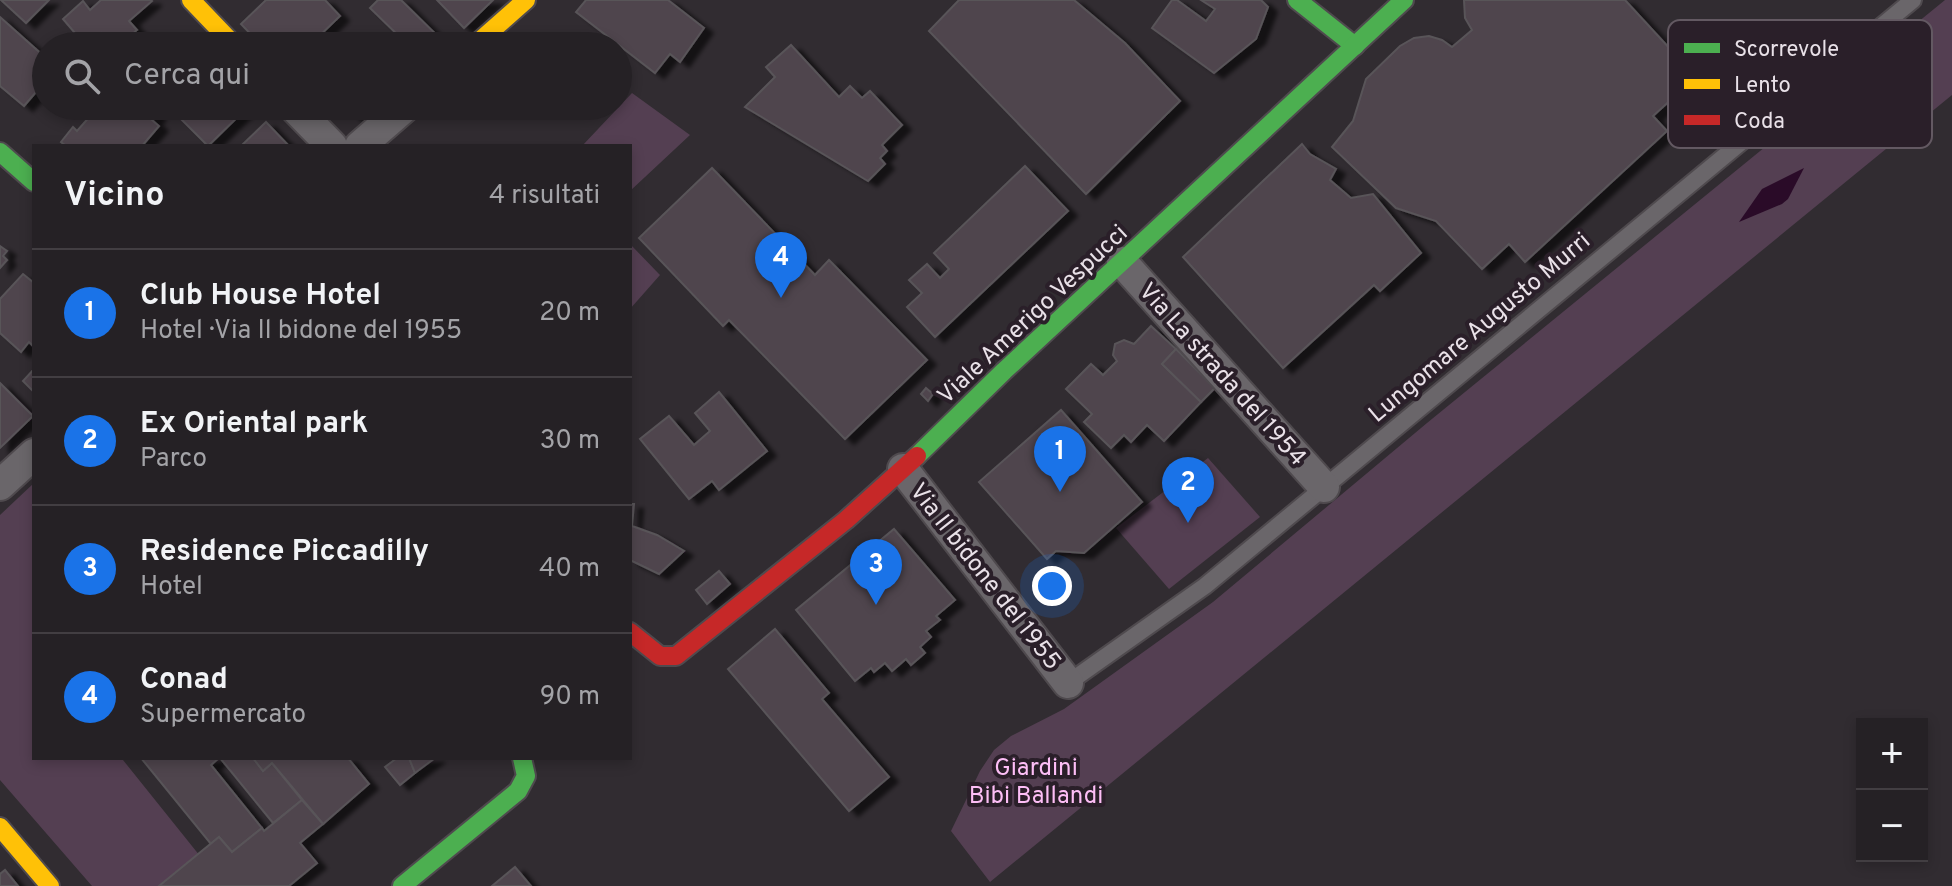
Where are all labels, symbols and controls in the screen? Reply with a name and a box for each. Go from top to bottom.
legend [1668,20,1932,148]
search box [32,32,632,120]
text: Scorrevole [1734,37,1839,64]
icon: search [60,54,104,98]
text: Cerca qui [124,58,250,95]
text: Lento [1734,73,1791,100]
text: Coda [1734,109,1785,136]
text: Vicino [64,175,164,218]
text: 4 risultati [489,180,600,213]
street label: Viale Amerigo Vespucci [932,219,1135,412]
street label: Lungomare Augusto Murri [1363,227,1597,430]
pin: 4 [755,232,807,298]
street label: Via La strada del 1954 [1131,277,1312,473]
text: Club House Hotel [140,278,381,315]
text: 1 [85,297,95,330]
text: 20 m [539,297,600,330]
text: Hotel · Via Il bidone del 1955 [140,315,462,348]
text: Ex Oriental park [140,406,368,443]
text: 2 [82,425,98,458]
text: 30 m [540,425,600,458]
pin: 1 [1034,426,1086,492]
text: Parco [140,443,207,476]
pin: 2 [1162,457,1214,523]
street label: Via Il bidone del 1955 [902,478,1067,677]
text: Residence Piccadilly [140,534,429,571]
pin: 3 [850,539,902,605]
text: 3 [82,553,98,586]
text: 40 m [539,553,600,586]
your location [1032,566,1072,606]
text: Hotel [140,571,203,604]
text: Conad [140,662,228,699]
text: 4 [82,681,98,714]
text: 90 m [540,681,600,714]
text: Supermercato [140,699,306,732]
map controls [1856,718,1928,862]
button: + [1856,718,1928,790]
park label: Giardini Bibi Ballandi [969,754,1103,812]
button: − [1856,790,1928,862]

